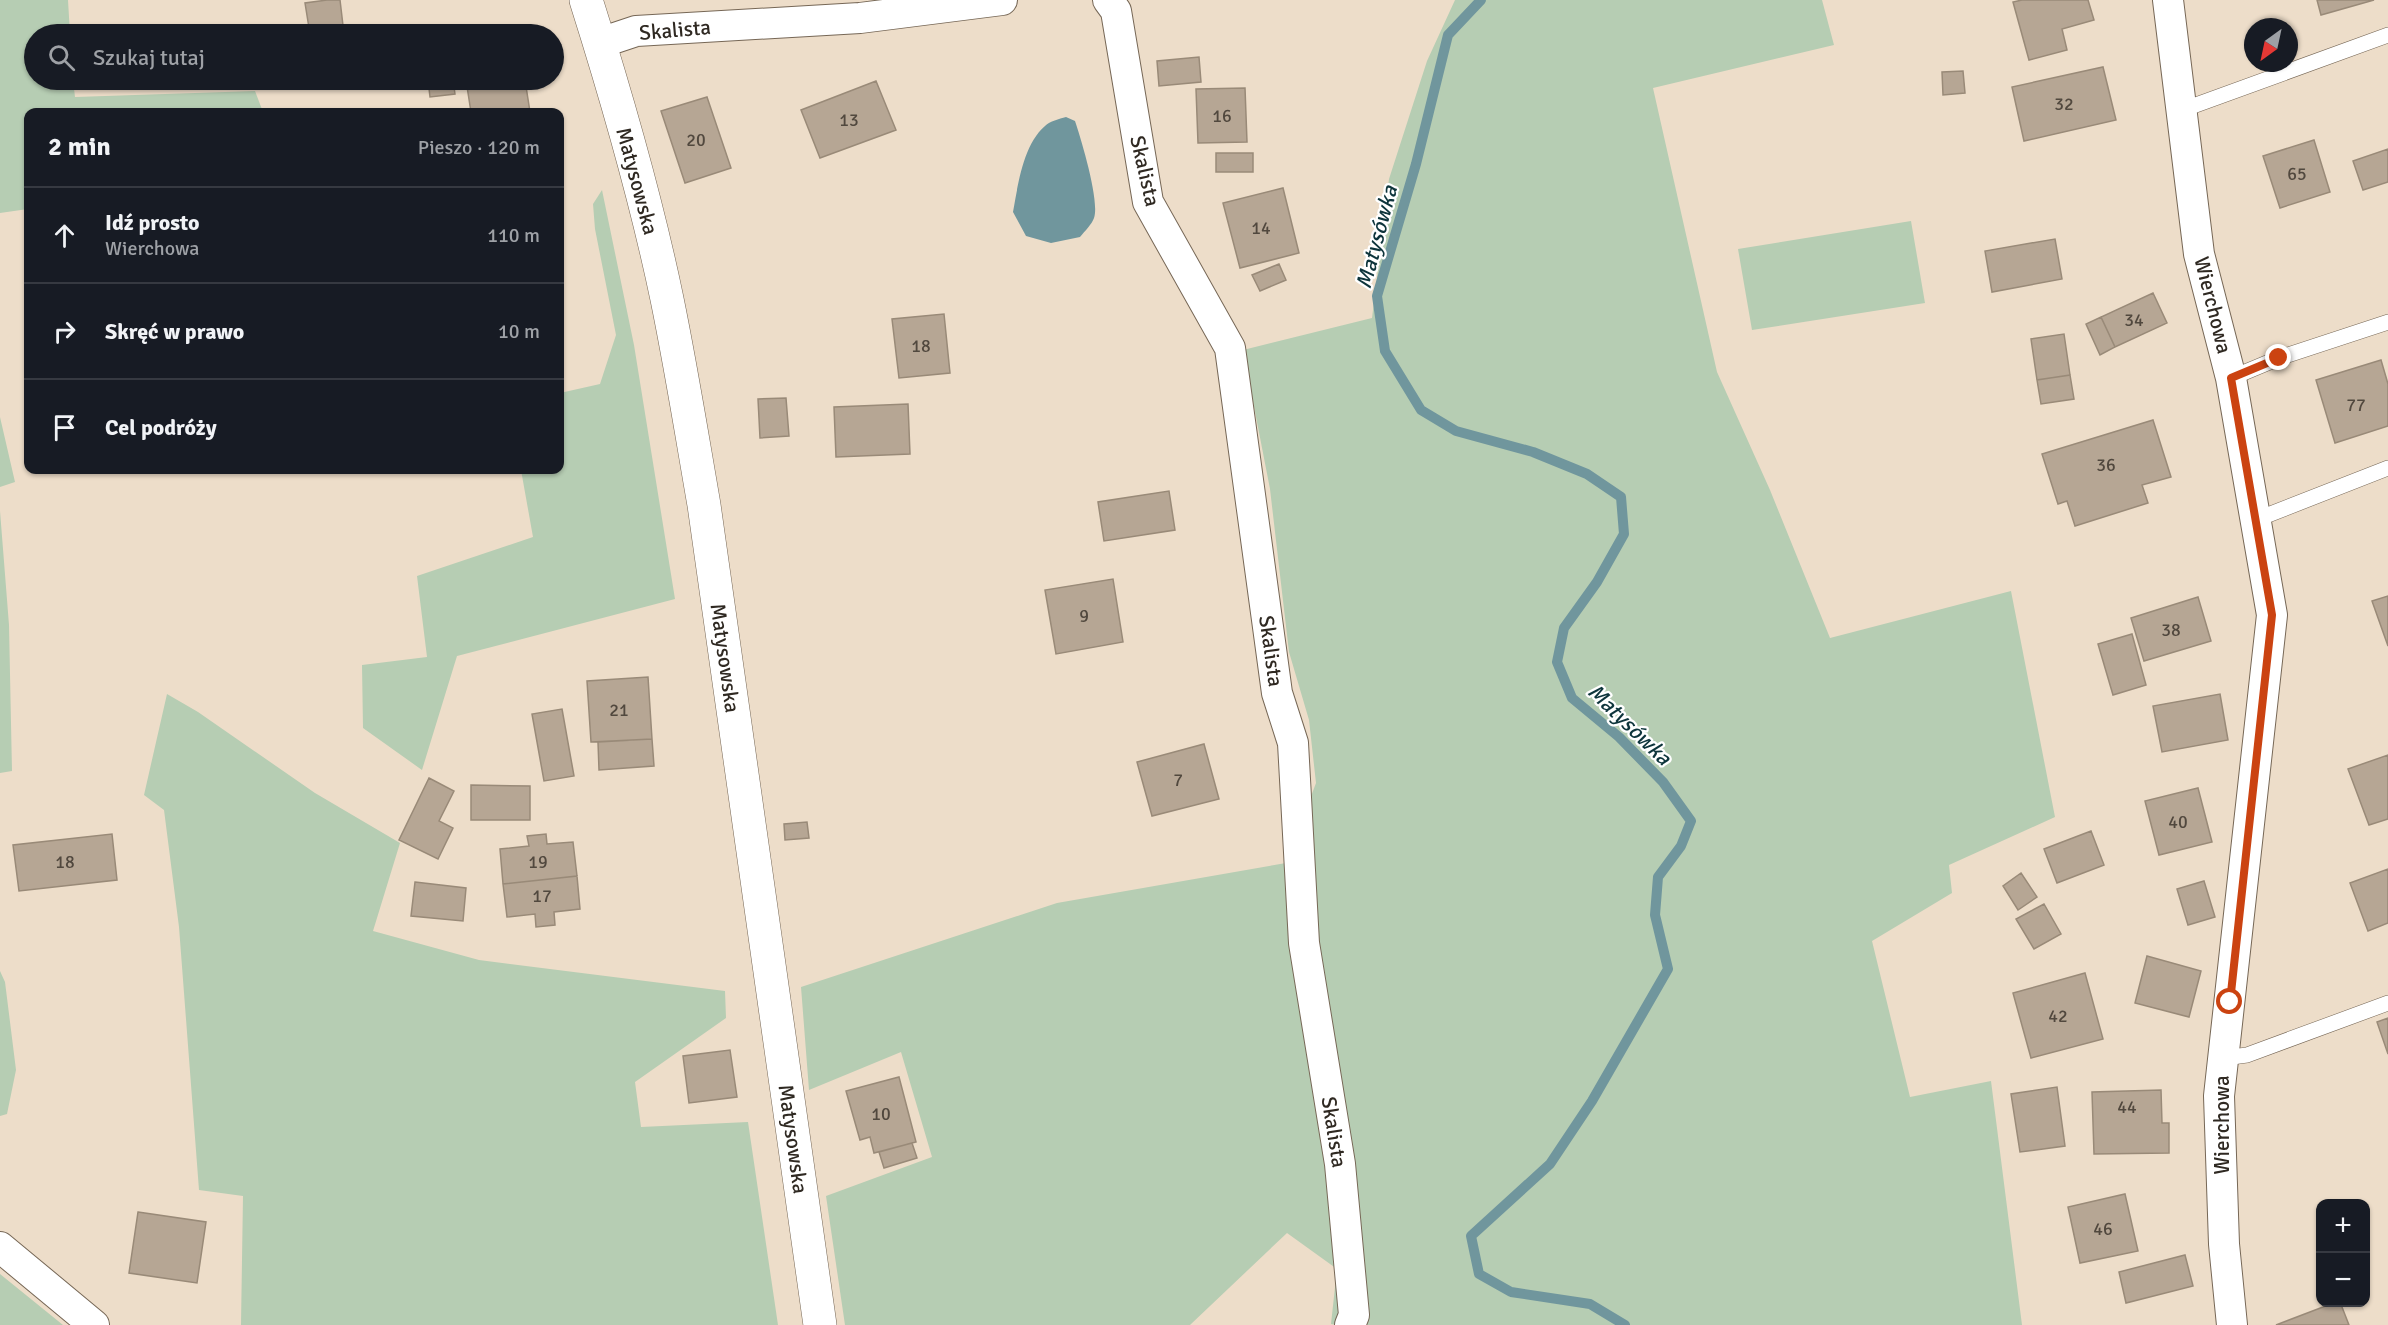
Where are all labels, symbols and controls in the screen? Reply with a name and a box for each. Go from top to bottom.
street label: Skalista [638,14,712,46]
north arrow [2244,18,2298,72]
search box [24,24,564,90]
icon: search [45,41,78,74]
text: Szukaj tutaj [93,44,205,71]
house number: 32 [2054,93,2074,115]
house number: 16 [1212,105,1232,127]
house number: 13 [839,109,859,131]
street label: Matysowska [610,124,664,238]
house number: 20 [686,129,706,151]
text: 2 min [48,131,111,163]
street label: Skalista [1124,133,1166,209]
text: Pieszo · 120 m [418,135,540,160]
house number: 65 [2287,163,2307,185]
water label: Matysówka [1350,182,1403,292]
text: Idź prosto [105,209,200,236]
house number: 14 [1251,217,1271,239]
icon: ahead [48,219,81,252]
text: 110 m [487,223,540,248]
text: Wierchowa [105,236,199,261]
street label: Wierchowa [2188,254,2238,356]
house number: 34 [2124,309,2144,331]
icon: right [48,315,81,348]
text: Skręć w prawo [105,318,244,345]
text: 10 m [498,319,540,344]
house number: 18 [911,335,931,357]
route end [2265,344,2291,370]
house number: 77 [2346,394,2366,416]
icon: arrive [48,411,81,444]
text: Cel podróży [105,414,217,441]
house number: 36 [2096,454,2116,476]
street label: Matysowska [704,602,746,714]
house number: 9 [1079,605,1089,627]
street label: Skalista [1253,614,1289,688]
house number: 38 [2161,619,2181,641]
water label: Matysówka [1582,678,1678,771]
house number: 21 [609,699,629,721]
house number: 7 [1173,769,1183,791]
house number: 40 [2168,811,2188,833]
house number: 18 [55,851,75,873]
house number: 19 [528,851,548,873]
house number: 17 [532,885,552,907]
route start [2216,988,2242,1014]
house number: 42 [2048,1005,2068,1027]
street label: Wierchowa [2209,1075,2235,1175]
street label: Matysowska [772,1083,814,1195]
street label: Skalista [1316,1095,1352,1169]
house number: 44 [2117,1096,2137,1118]
house number: 10 [871,1103,891,1125]
map controls [2316,1199,2370,1307]
button: + [2316,1199,2370,1253]
house number: 46 [2093,1218,2113,1240]
button: − [2316,1253,2370,1307]

